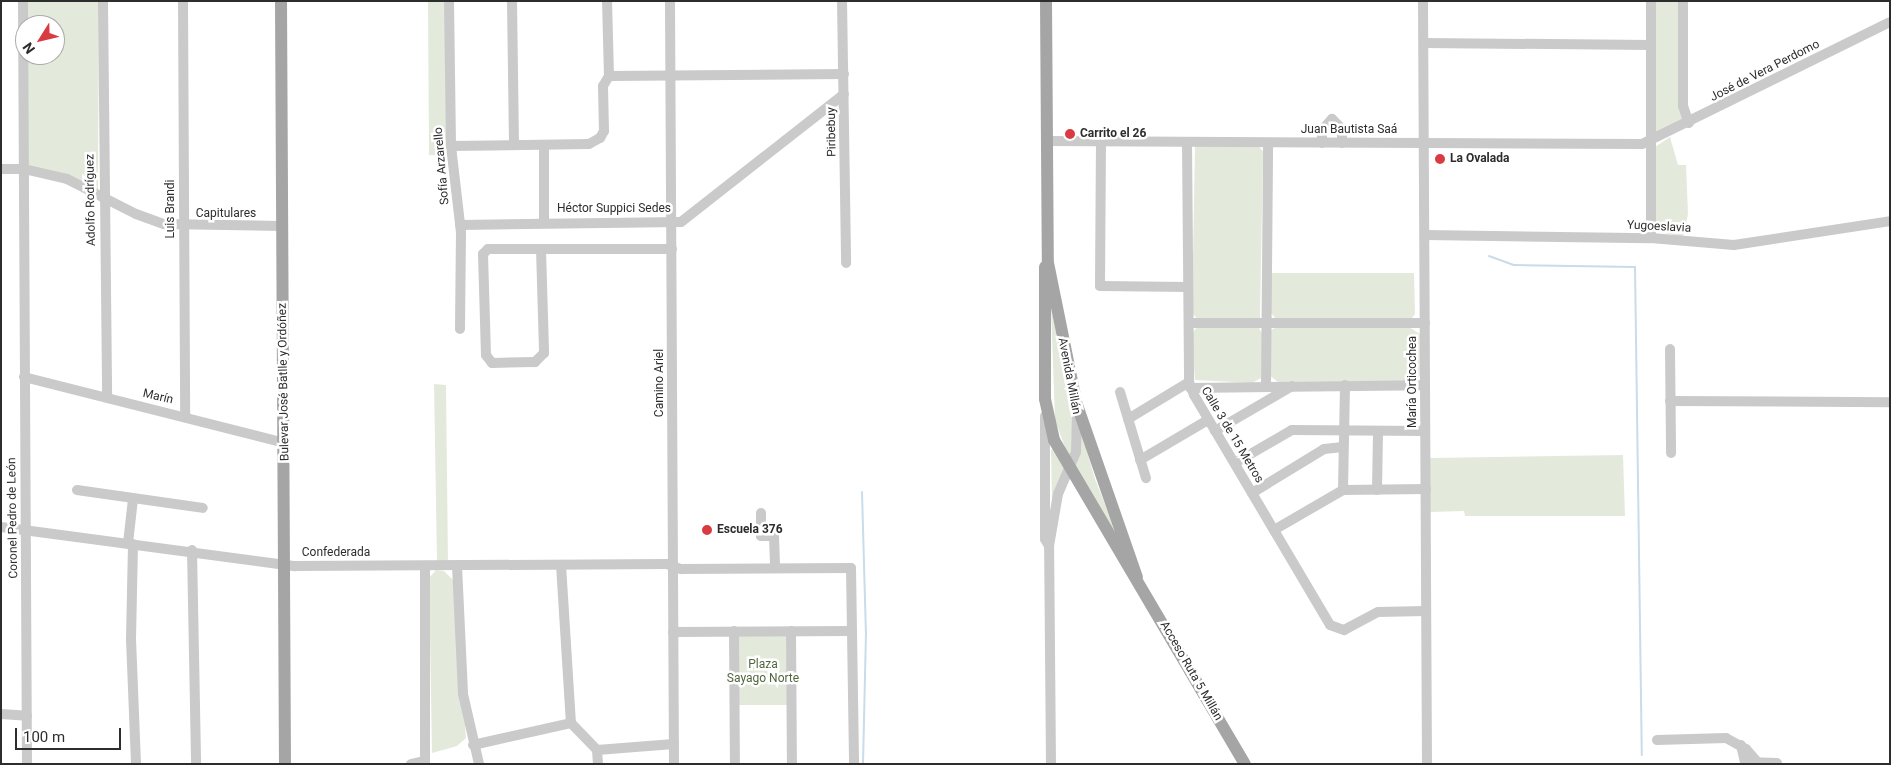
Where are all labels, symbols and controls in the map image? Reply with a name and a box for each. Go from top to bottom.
north arrow [15,15,65,65]
street label: José de Vera Perdomo [1708,37,1822,105]
text: N [19,40,38,57]
street label: Piribebuy [824,107,840,157]
street label: Juan Bautista Saá [1301,123,1397,137]
street label: Sofía Arzarello [431,127,453,205]
place label: Carrito el 26 [1080,127,1146,141]
marker: Carrito el 26 [1064,128,1076,140]
place label: La Ovalada [1450,152,1509,166]
marker: La Ovalada [1434,153,1446,165]
street label: Adolfo Rodríguez [83,154,99,246]
street label: Luis Brandi [164,179,178,239]
street label: Héctor Suppici Sedes [557,202,671,216]
street label: Capitulares [196,207,256,221]
street label: Yugoeslavia [1626,218,1692,236]
street label: Bulevar José Batlle y Ordóñez [275,303,293,461]
street label: Avenida Millán [1055,336,1083,416]
street label: María Orticochea [1406,336,1420,428]
street label: Camino Ariel [653,349,667,417]
street label: Calle 3 de 15 Metros [1198,384,1266,486]
street label: Marín [141,387,175,407]
street label: Coronel Pedro de León [5,457,21,579]
place label: Escuela 376 [717,523,783,537]
marker: Escuela 376 [701,524,713,536]
street label: Confederada [302,546,370,560]
street label: Acceso Ruta 5 Millán [1157,619,1225,723]
park label: Plaza Sayago Norte [727,658,799,686]
scale bar [18,718,124,750]
text: 100 m [23,728,65,746]

